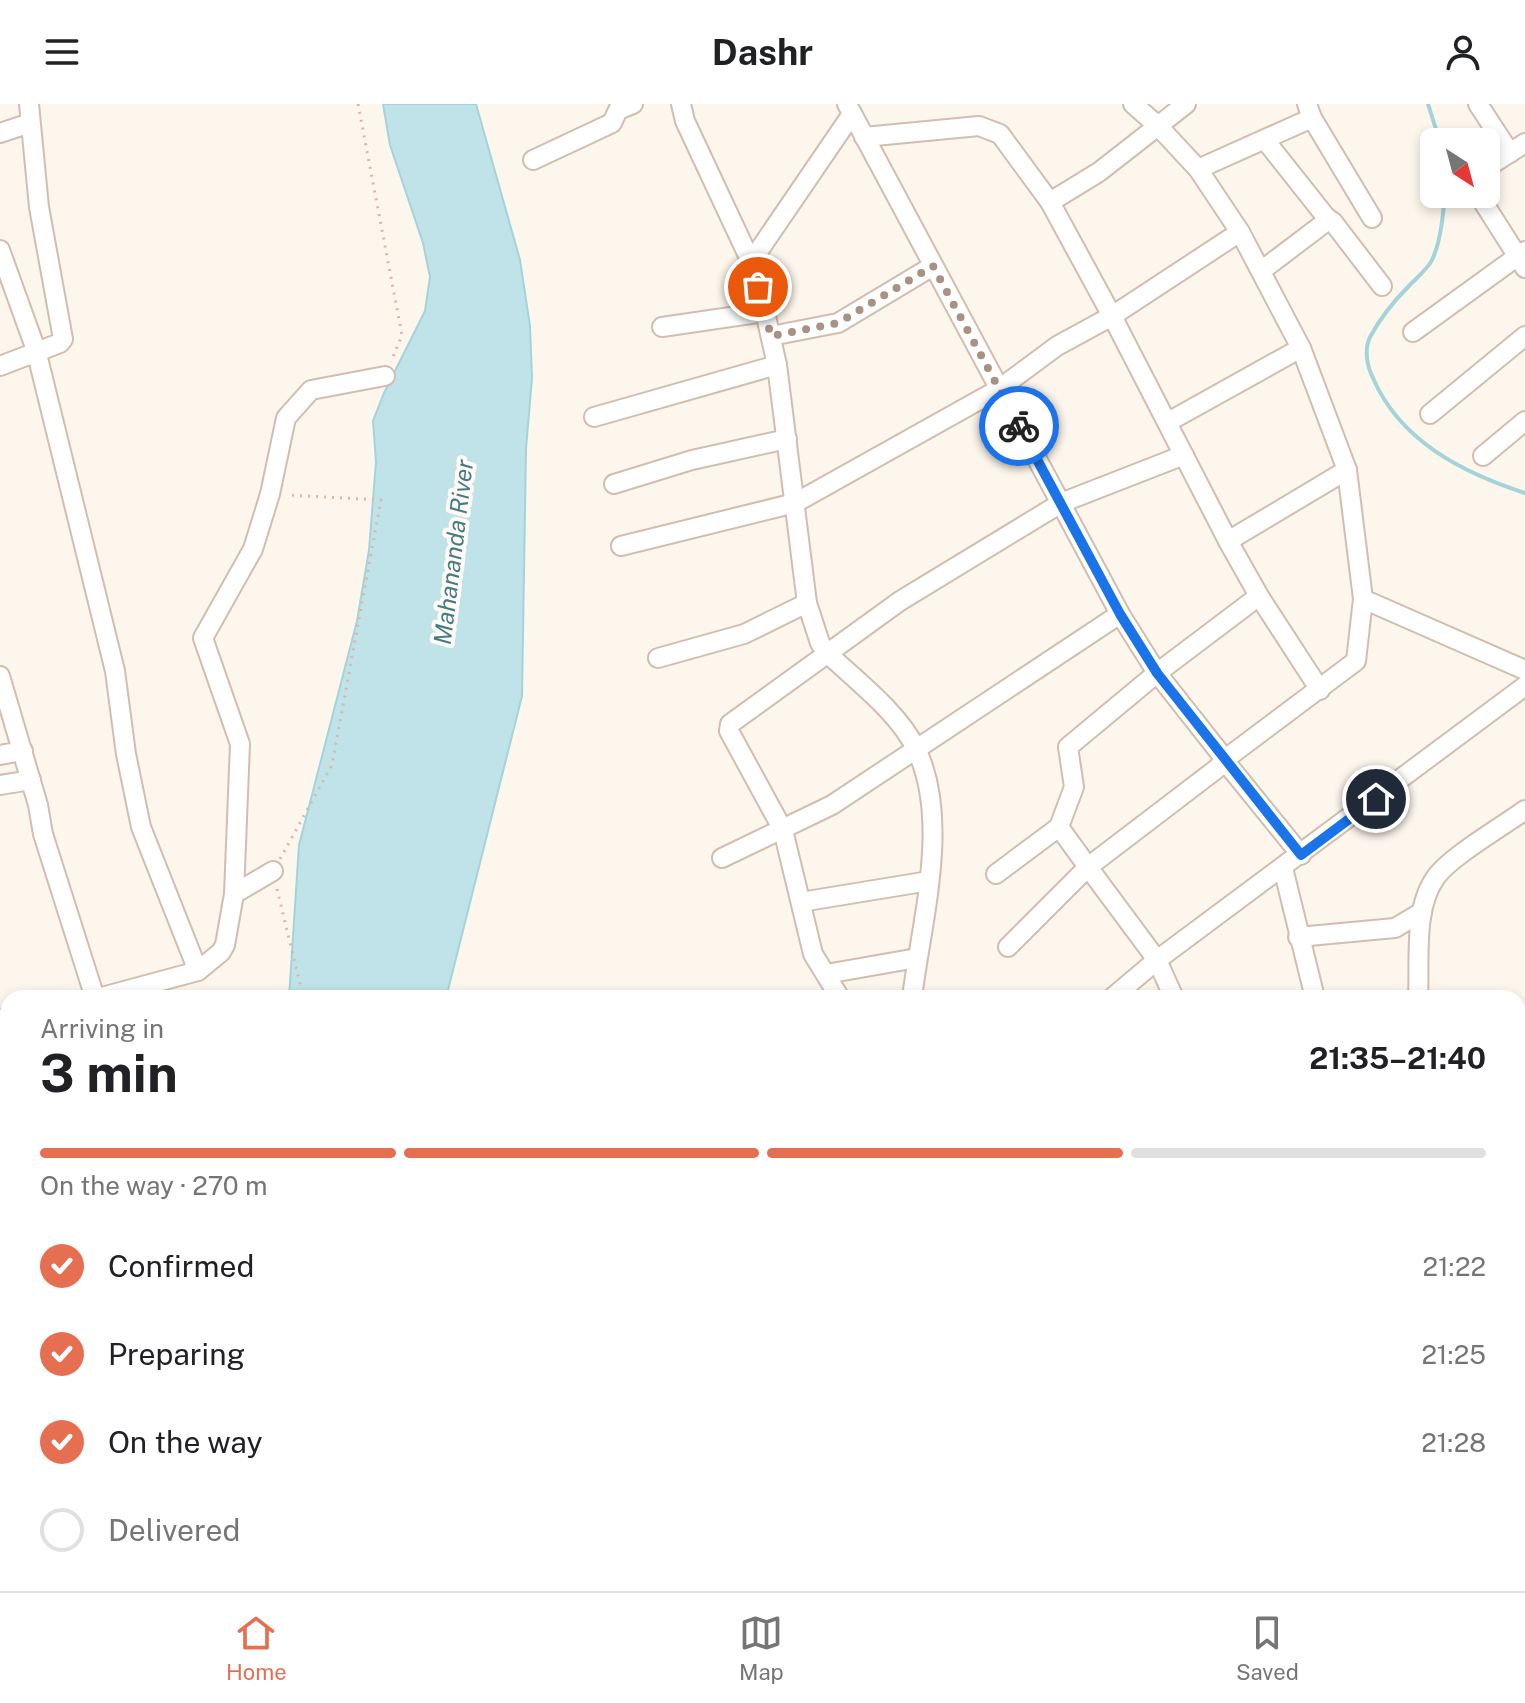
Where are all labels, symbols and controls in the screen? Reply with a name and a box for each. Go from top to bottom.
icon: menu [40,30,84,74]
icon: person [1441,30,1485,74]
text: Dashr [712,31,813,73]
north arrow [1420,128,1500,208]
map controls [1420,128,1500,208]
pin [724,253,792,321]
icon: bag [736,265,780,309]
courier [979,386,1059,466]
icon: bike [997,404,1041,448]
water label: Mahananda River [428,457,478,646]
pin [1342,765,1410,833]
icon: home [1354,777,1398,821]
text: Arriving in [40,1013,164,1044]
text: 21:35–21:40 [1309,1040,1486,1076]
text: 3 min [40,1043,178,1104]
text: On the way · 270 m [40,1170,268,1201]
icon: check [40,1244,84,1288]
text: Confirmed [108,1248,254,1284]
text: 21:22 [1423,1251,1486,1282]
icon: check [40,1332,84,1376]
text: Preparing [108,1336,245,1372]
text: 21:25 [1421,1339,1486,1370]
icon: check [40,1420,84,1464]
text: On the way [108,1424,262,1460]
text: 21:28 [1421,1427,1486,1458]
text: Delivered [108,1512,240,1548]
tab: Home [226,1611,287,1685]
tab: Map [739,1611,784,1685]
tab: Saved [1236,1611,1299,1685]

